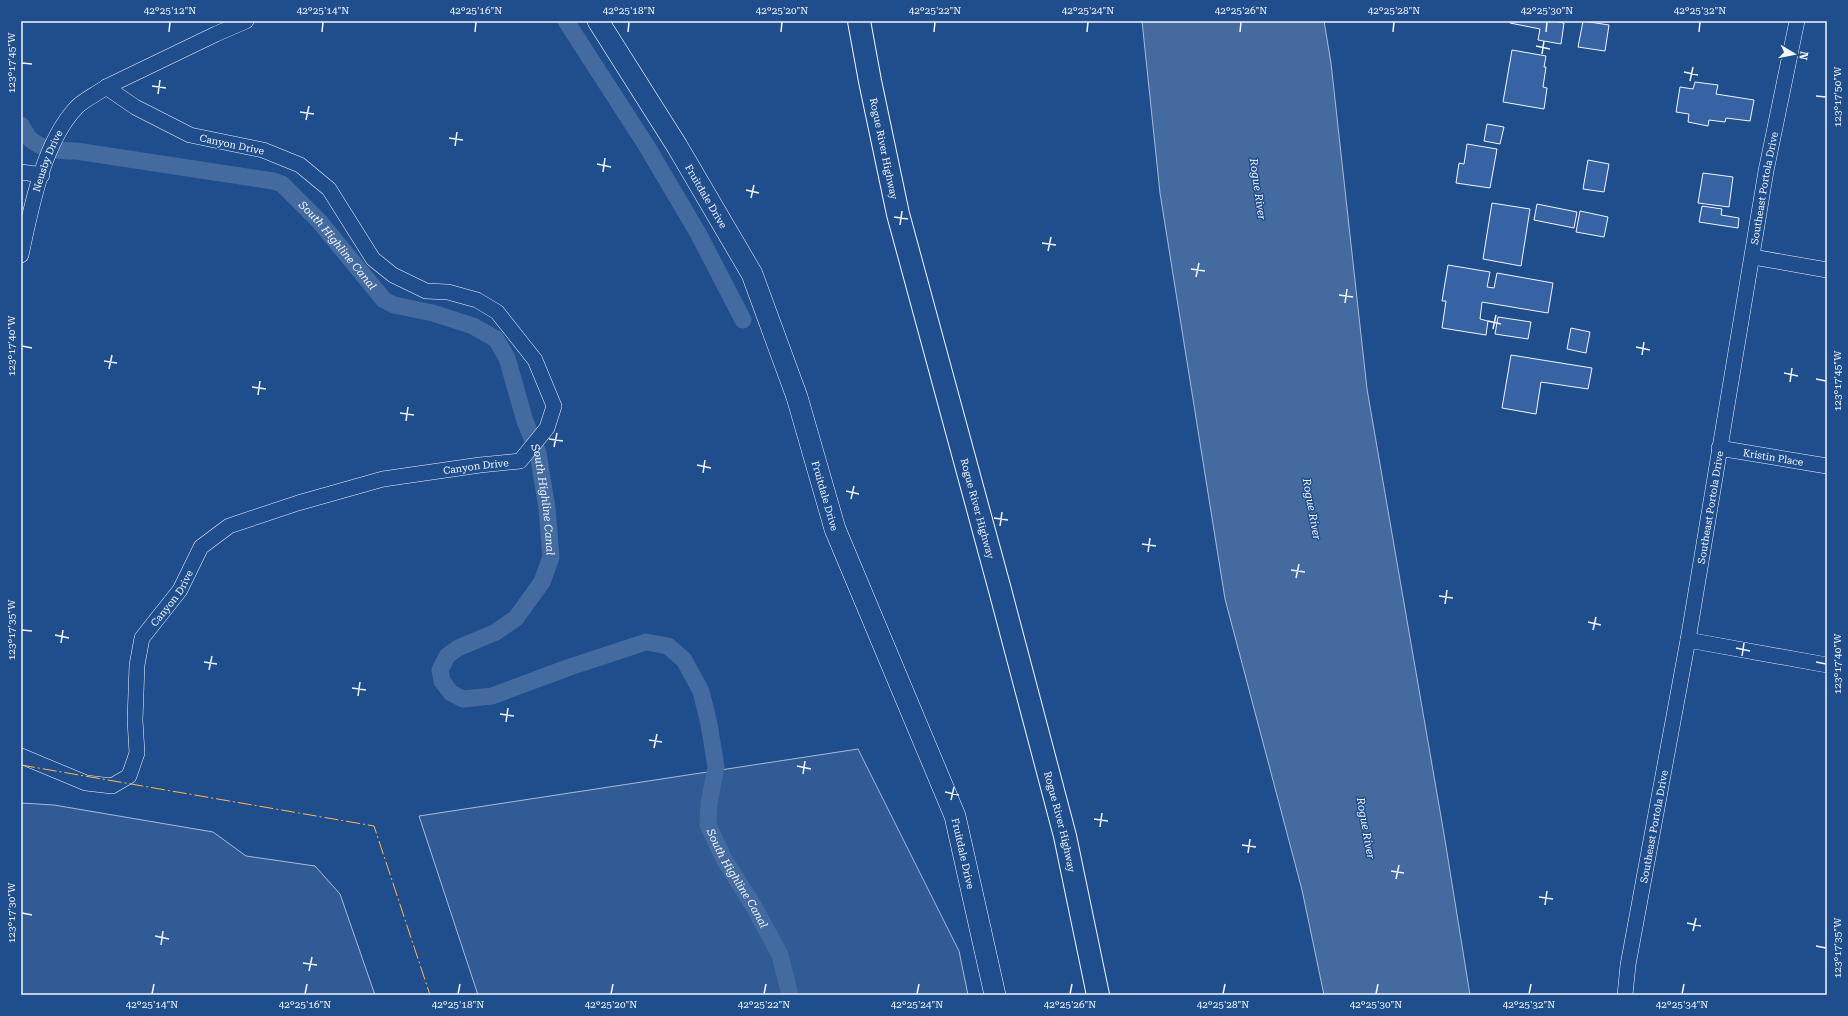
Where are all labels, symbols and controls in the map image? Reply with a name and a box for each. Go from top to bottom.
text: 42°25'12"N [144,5,196,16]
text: 42°25'14"N [297,5,349,16]
text: 42°25'16"N [450,5,502,16]
text: 42°25'18"N [603,5,655,16]
text: 42°25'20"N [756,5,808,16]
text: 42°25'22"N [909,5,961,16]
text: 42°25'24"N [1062,5,1114,16]
text: 42°25'26"N [1215,5,1267,16]
text: 42°25'28"N [1368,5,1420,16]
text: 42°25'30"N [1521,5,1573,16]
text: 42°25'32"N [1674,5,1726,16]
text: 123°17'45"W [6,32,17,93]
north arrow [1774,34,1814,74]
text: N [1796,50,1810,61]
text: 123°17'50"W [1832,66,1843,127]
street label: Rogue River Highway [868,97,900,201]
street label: Neusby Drive [31,128,65,193]
street label: Southeast Portola Drive [1749,130,1780,245]
street label: Canyon Drive [199,132,266,157]
water label: Rogue River [1247,156,1268,221]
street label: Fruitdale Drive [683,162,729,231]
water label: South Highline Canal [295,198,379,292]
text: 123°17'40"W [6,315,17,376]
text: 123°17'45"W [1832,350,1843,411]
water label: South Highline Canal [528,441,557,556]
street label: Kristin Place [1742,447,1805,468]
street label: Southeast Portola Drive [1696,450,1725,565]
street label: Canyon Drive [442,457,510,476]
street label: Rogue River Highway [959,457,996,560]
street label: Fruitdale Drive [810,460,840,533]
water label: Rogue River [1300,476,1323,541]
street label: Canyon Drive [149,568,195,629]
text: 123°17'35"W [6,599,17,660]
text: 123°17'40"W [1832,633,1843,694]
street label: Southeast Portola Drive [1638,769,1670,884]
street label: Rogue River Highway [1042,770,1077,873]
water label: Rogue River [1354,795,1377,860]
street label: Fruitdale Drive [950,817,976,890]
water label: South Highline Canal [703,826,770,930]
text: 123°17'30"W [6,882,17,943]
text: 123°17'35"W [1832,917,1843,978]
text: 42°25'14"N [126,999,178,1010]
text: 42°25'16"N [279,999,331,1010]
text: 42°25'18"N [432,999,484,1010]
text: 42°25'20"N [585,999,637,1010]
text: 42°25'22"N [738,999,790,1010]
text: 42°25'24"N [891,999,943,1010]
text: 42°25'26"N [1044,999,1096,1010]
text: 42°25'28"N [1197,999,1249,1010]
text: 42°25'30"N [1350,999,1402,1010]
text: 42°25'32"N [1503,999,1555,1010]
text: 42°25'34"N [1656,999,1708,1010]

